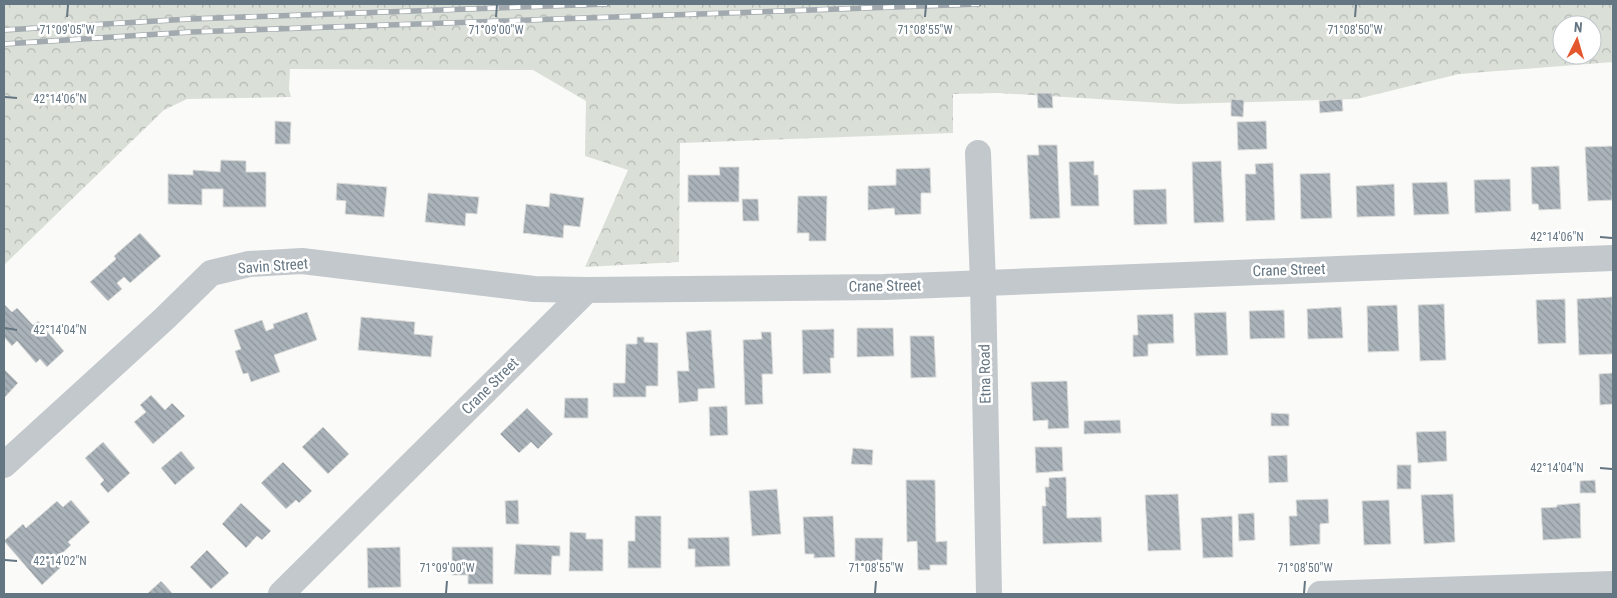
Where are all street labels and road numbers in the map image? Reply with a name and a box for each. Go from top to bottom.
street label: Savin Street [237,255,309,277]
street label: Crane Street [1252,260,1326,280]
street label: Crane Street [848,276,922,296]
street label: Etna Road [975,344,995,404]
street label: Crane Street [458,354,522,418]

